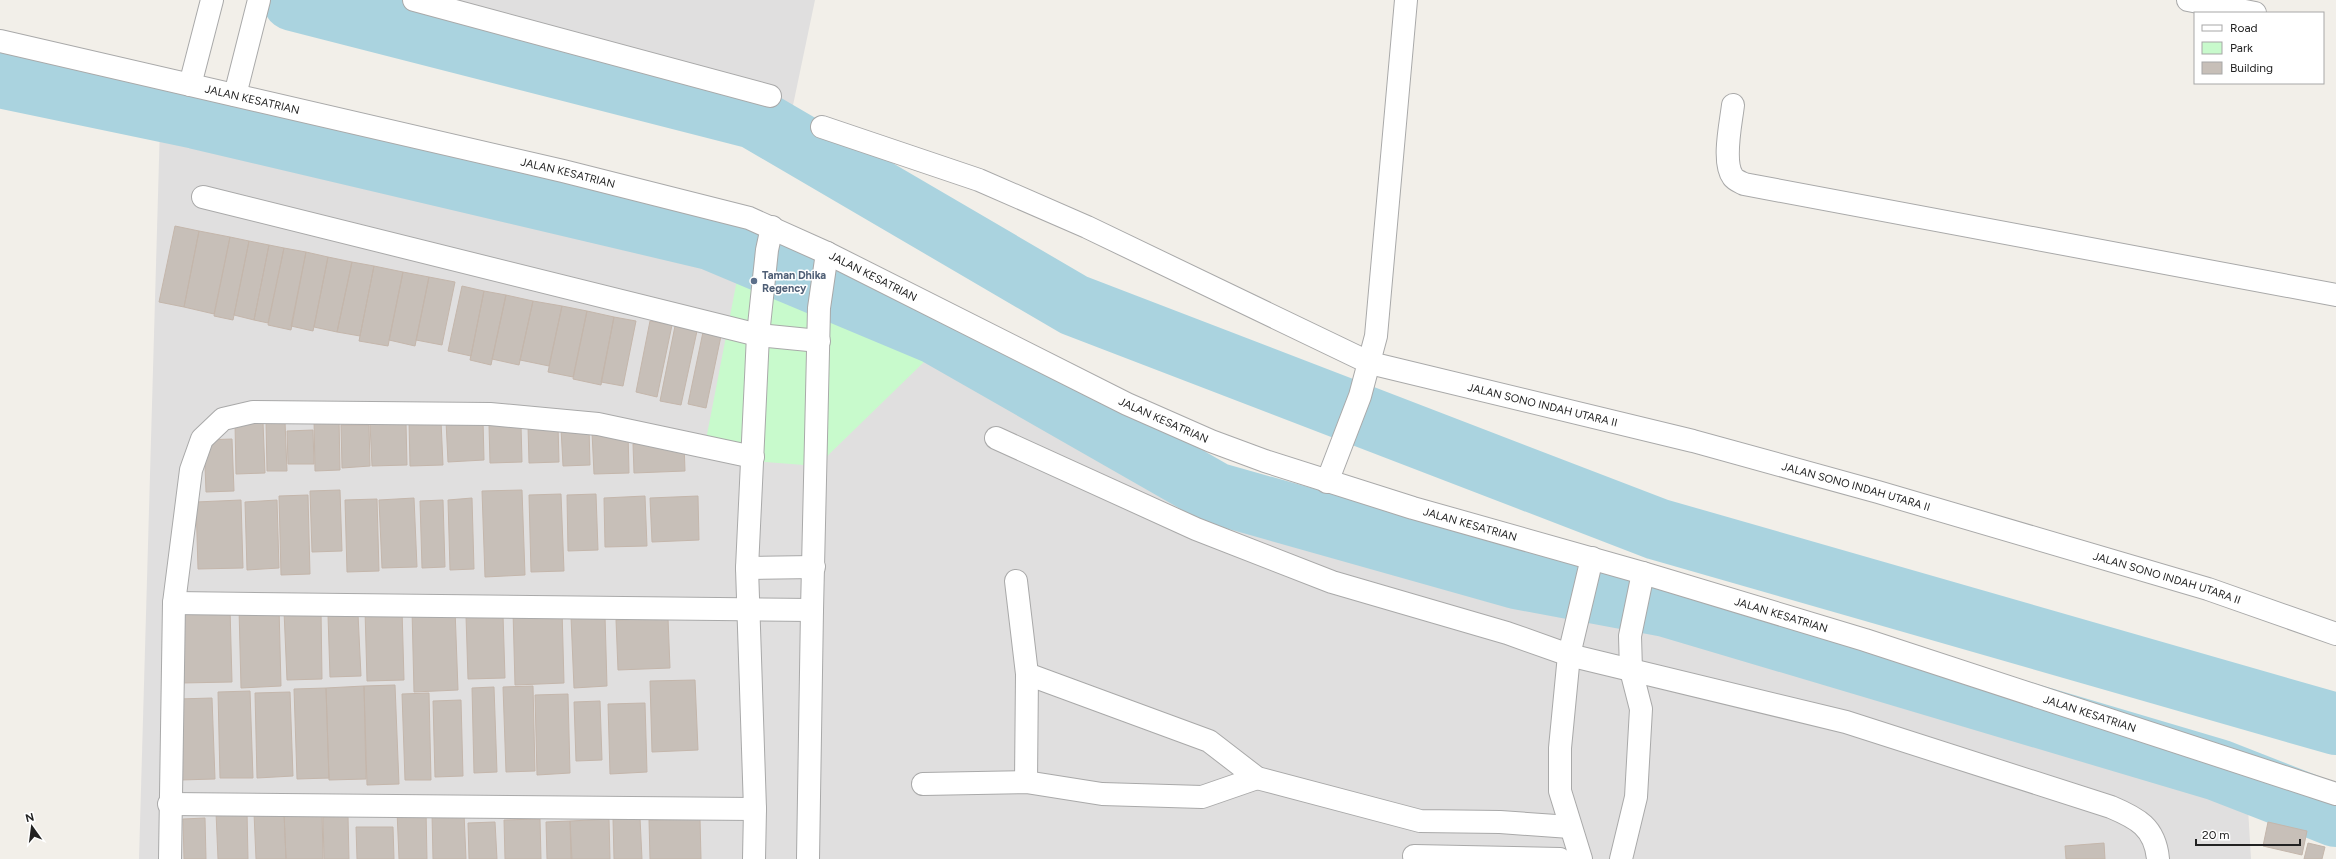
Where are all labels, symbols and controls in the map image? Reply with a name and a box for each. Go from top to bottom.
legend [2194,12,2324,84]
text: Road [2230,21,2258,35]
text: Park [2230,41,2253,55]
text: Building [2230,61,2273,75]
street label: JALAN KESATRIAN [204,82,301,116]
street label: JALAN KESATRIAN [519,155,617,190]
street label: JALAN KESATRIAN [827,249,919,304]
place label: Taman Dhika Regency [762,269,826,295]
marker: Taman Dhika Regency [749,276,759,286]
street label: JALAN SONO INDAH UTARA II [1466,380,1619,429]
street label: JALAN KESATRIAN [1117,394,1211,446]
street label: JALAN SONO INDAH UTARA II [1780,459,1932,514]
street label: JALAN KESATRIAN [1422,505,1518,544]
street label: JALAN SONO INDAH UTARA II [2092,549,2242,606]
street label: JALAN KESATRIAN [1733,594,1829,635]
street label: JALAN KESATRIAN [2042,692,2138,735]
north arrow [12,807,52,847]
text: N [24,810,35,825]
scale bar [2196,821,2300,847]
text: 20 m [2202,828,2230,842]

